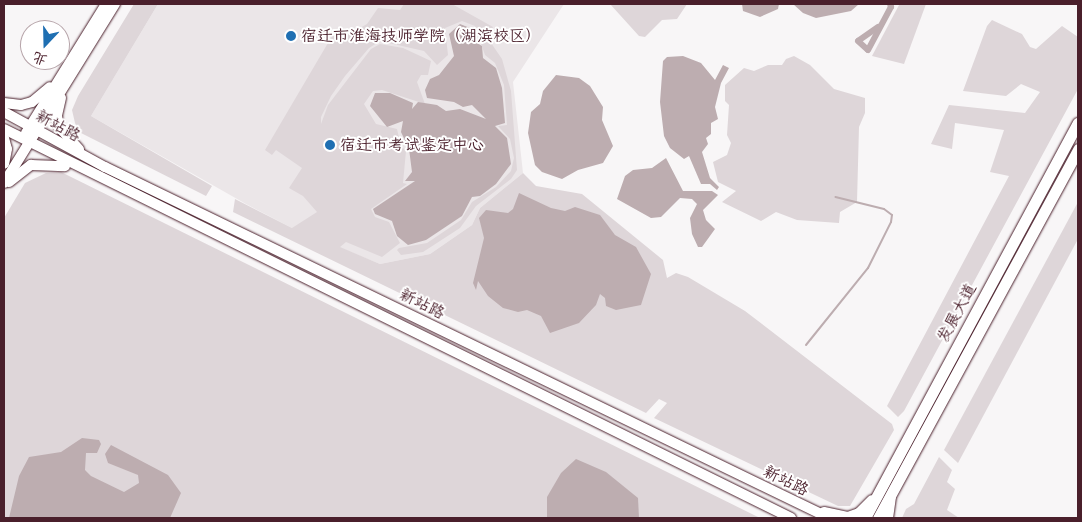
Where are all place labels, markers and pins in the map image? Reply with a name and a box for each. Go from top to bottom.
place label: 宿迁市淮海技师学院（湖滨校区） [301,26,541,46]
marker: 宿迁市淮海技师学院（湖滨校区） [285,30,297,42]
place label: 宿迁市考试鉴定中心 [340,135,484,155]
marker: 宿迁市考试鉴定中心 [324,139,336,151]

